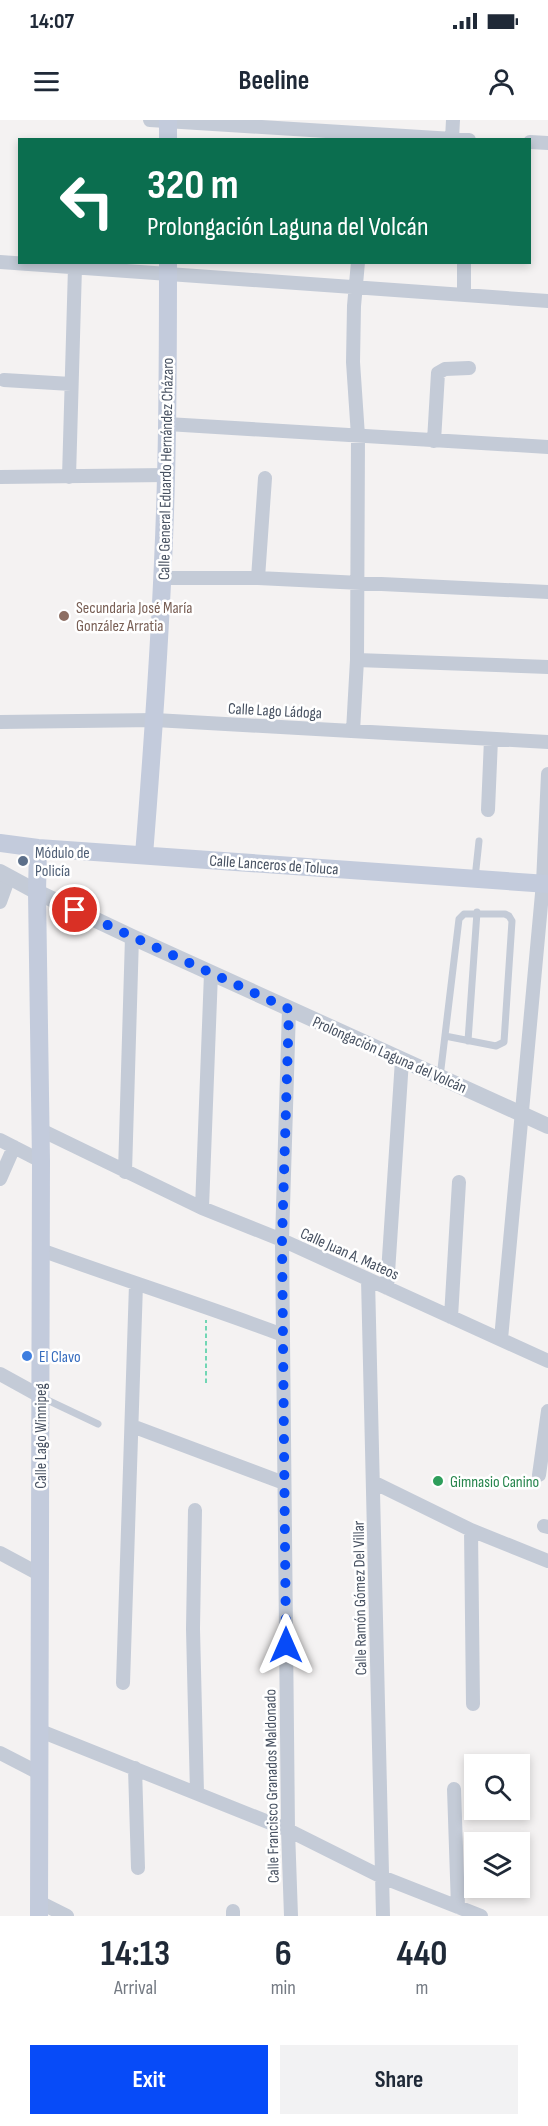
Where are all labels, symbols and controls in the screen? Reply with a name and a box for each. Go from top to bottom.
text: 14:07 [30,8,74,35]
icon: menu [30,65,63,98]
text: Beeline [239,65,309,97]
icon: person [485,65,518,98]
text: 320 m [147,160,239,211]
icon: left [48,162,126,240]
text: Prolongación Laguna del Volcán [147,211,428,243]
street label: Calle General Eduardo Hernández Cházaro [155,358,178,580]
place label: Secundaria José María González Arratia [76,599,192,636]
marker: Secundaria José María González Arratia [57,609,71,623]
street label: Calle Lago Ládoga [228,700,322,723]
place label: Módulo de Policía [35,844,90,881]
street label: Calle Lanceros de Toluca [209,852,339,879]
marker: Módulo de Policía [16,854,30,868]
pin [49,884,100,935]
icon: arrive [58,893,91,926]
street label: Prolongación Laguna del Volcán [309,1013,469,1098]
street label: Calle Juan A. Mateos [297,1224,402,1285]
place label: El Clavo [39,1348,81,1367]
marker: El Clavo [20,1349,34,1363]
street label: Calle Lago Winnipeg [32,1383,51,1489]
place label: Gimnasio Canino [450,1473,539,1492]
marker: Gimnasio Canino [431,1474,445,1488]
street label: Calle Ramón Gómez Del Villar [350,1520,371,1675]
position arrow [254,1613,318,1677]
street label: Calle Francisco Granados Maldonado [261,1689,284,1883]
map controls [464,1754,530,1898]
button: search [464,1754,530,1820]
button: layers [464,1832,530,1898]
text: 14:13 [101,1933,170,1976]
text: 6 [275,1933,292,1976]
text: 440 [397,1933,447,1976]
text: Arrival [114,1976,157,2000]
text: min [271,1976,296,2000]
text: m [416,1976,428,2000]
button: Exit [30,2045,268,2114]
button: Share [280,2045,518,2114]

